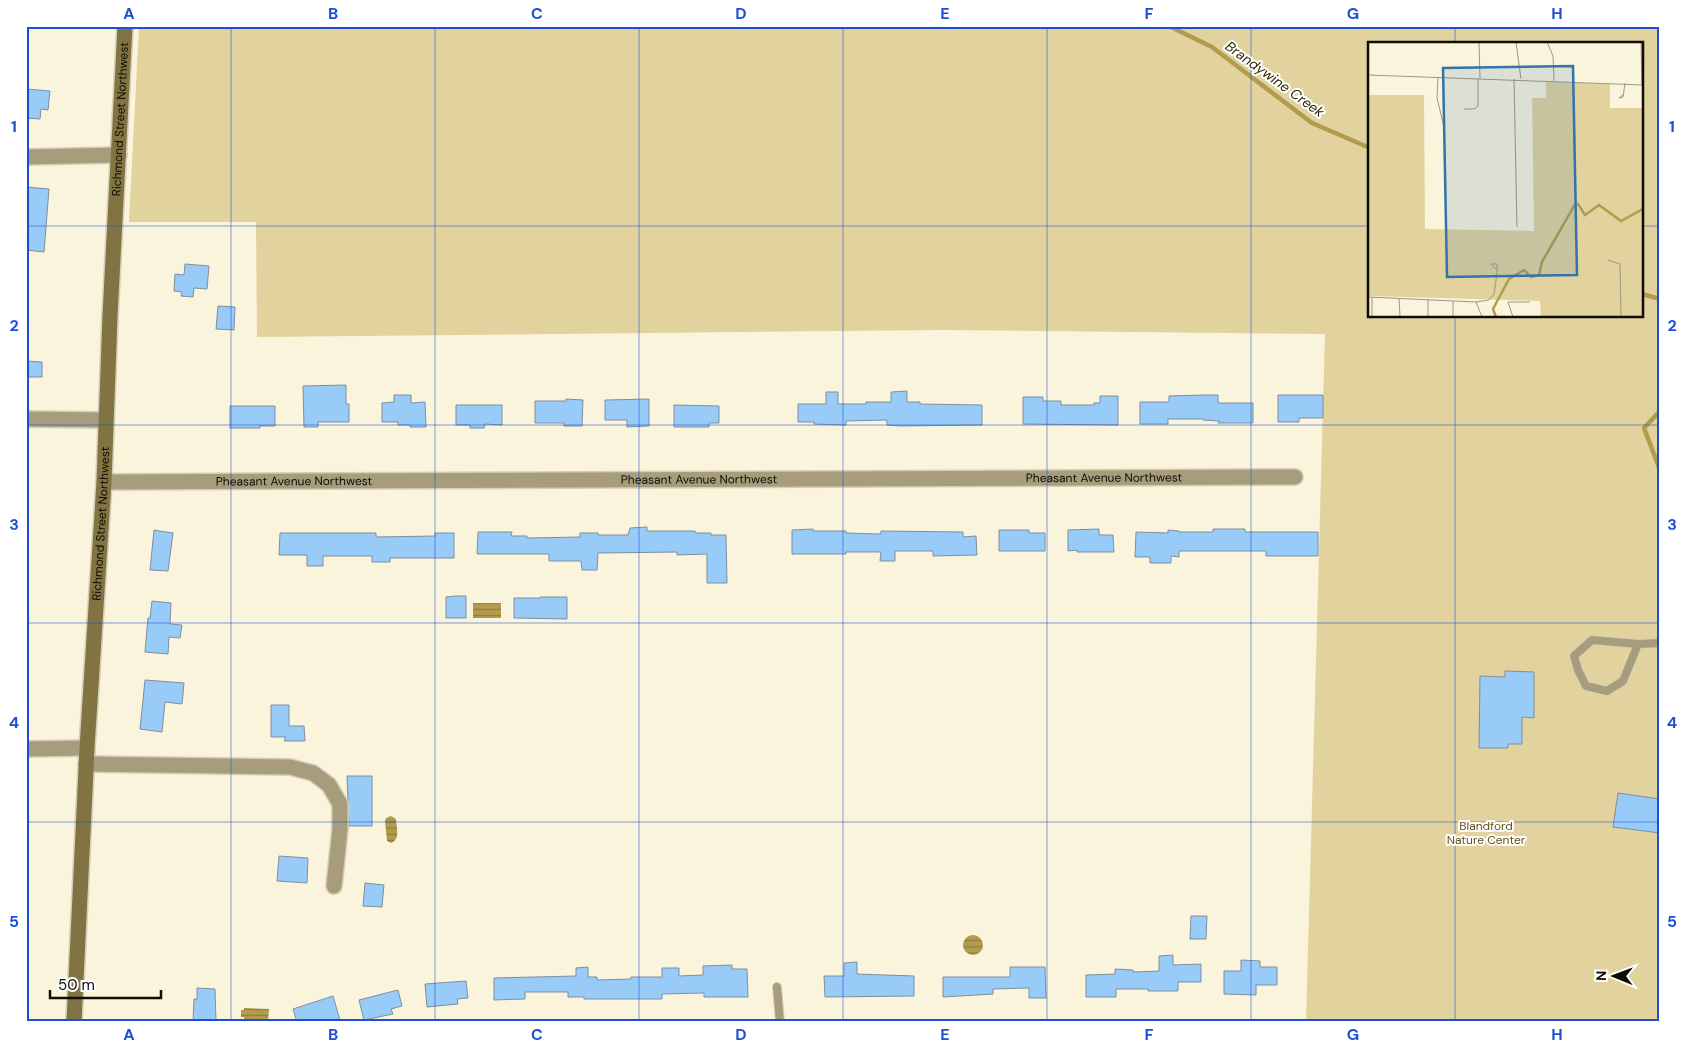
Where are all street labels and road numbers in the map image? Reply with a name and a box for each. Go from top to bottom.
street label: Richmond Street Northwest [108,41,132,197]
street label: Richmond Street Northwest [88,446,113,601]
street label: Pheasant Avenue Northwest [1026,469,1183,486]
street label: Pheasant Avenue Northwest [621,471,778,488]
street label: Pheasant Avenue Northwest [216,473,373,490]

